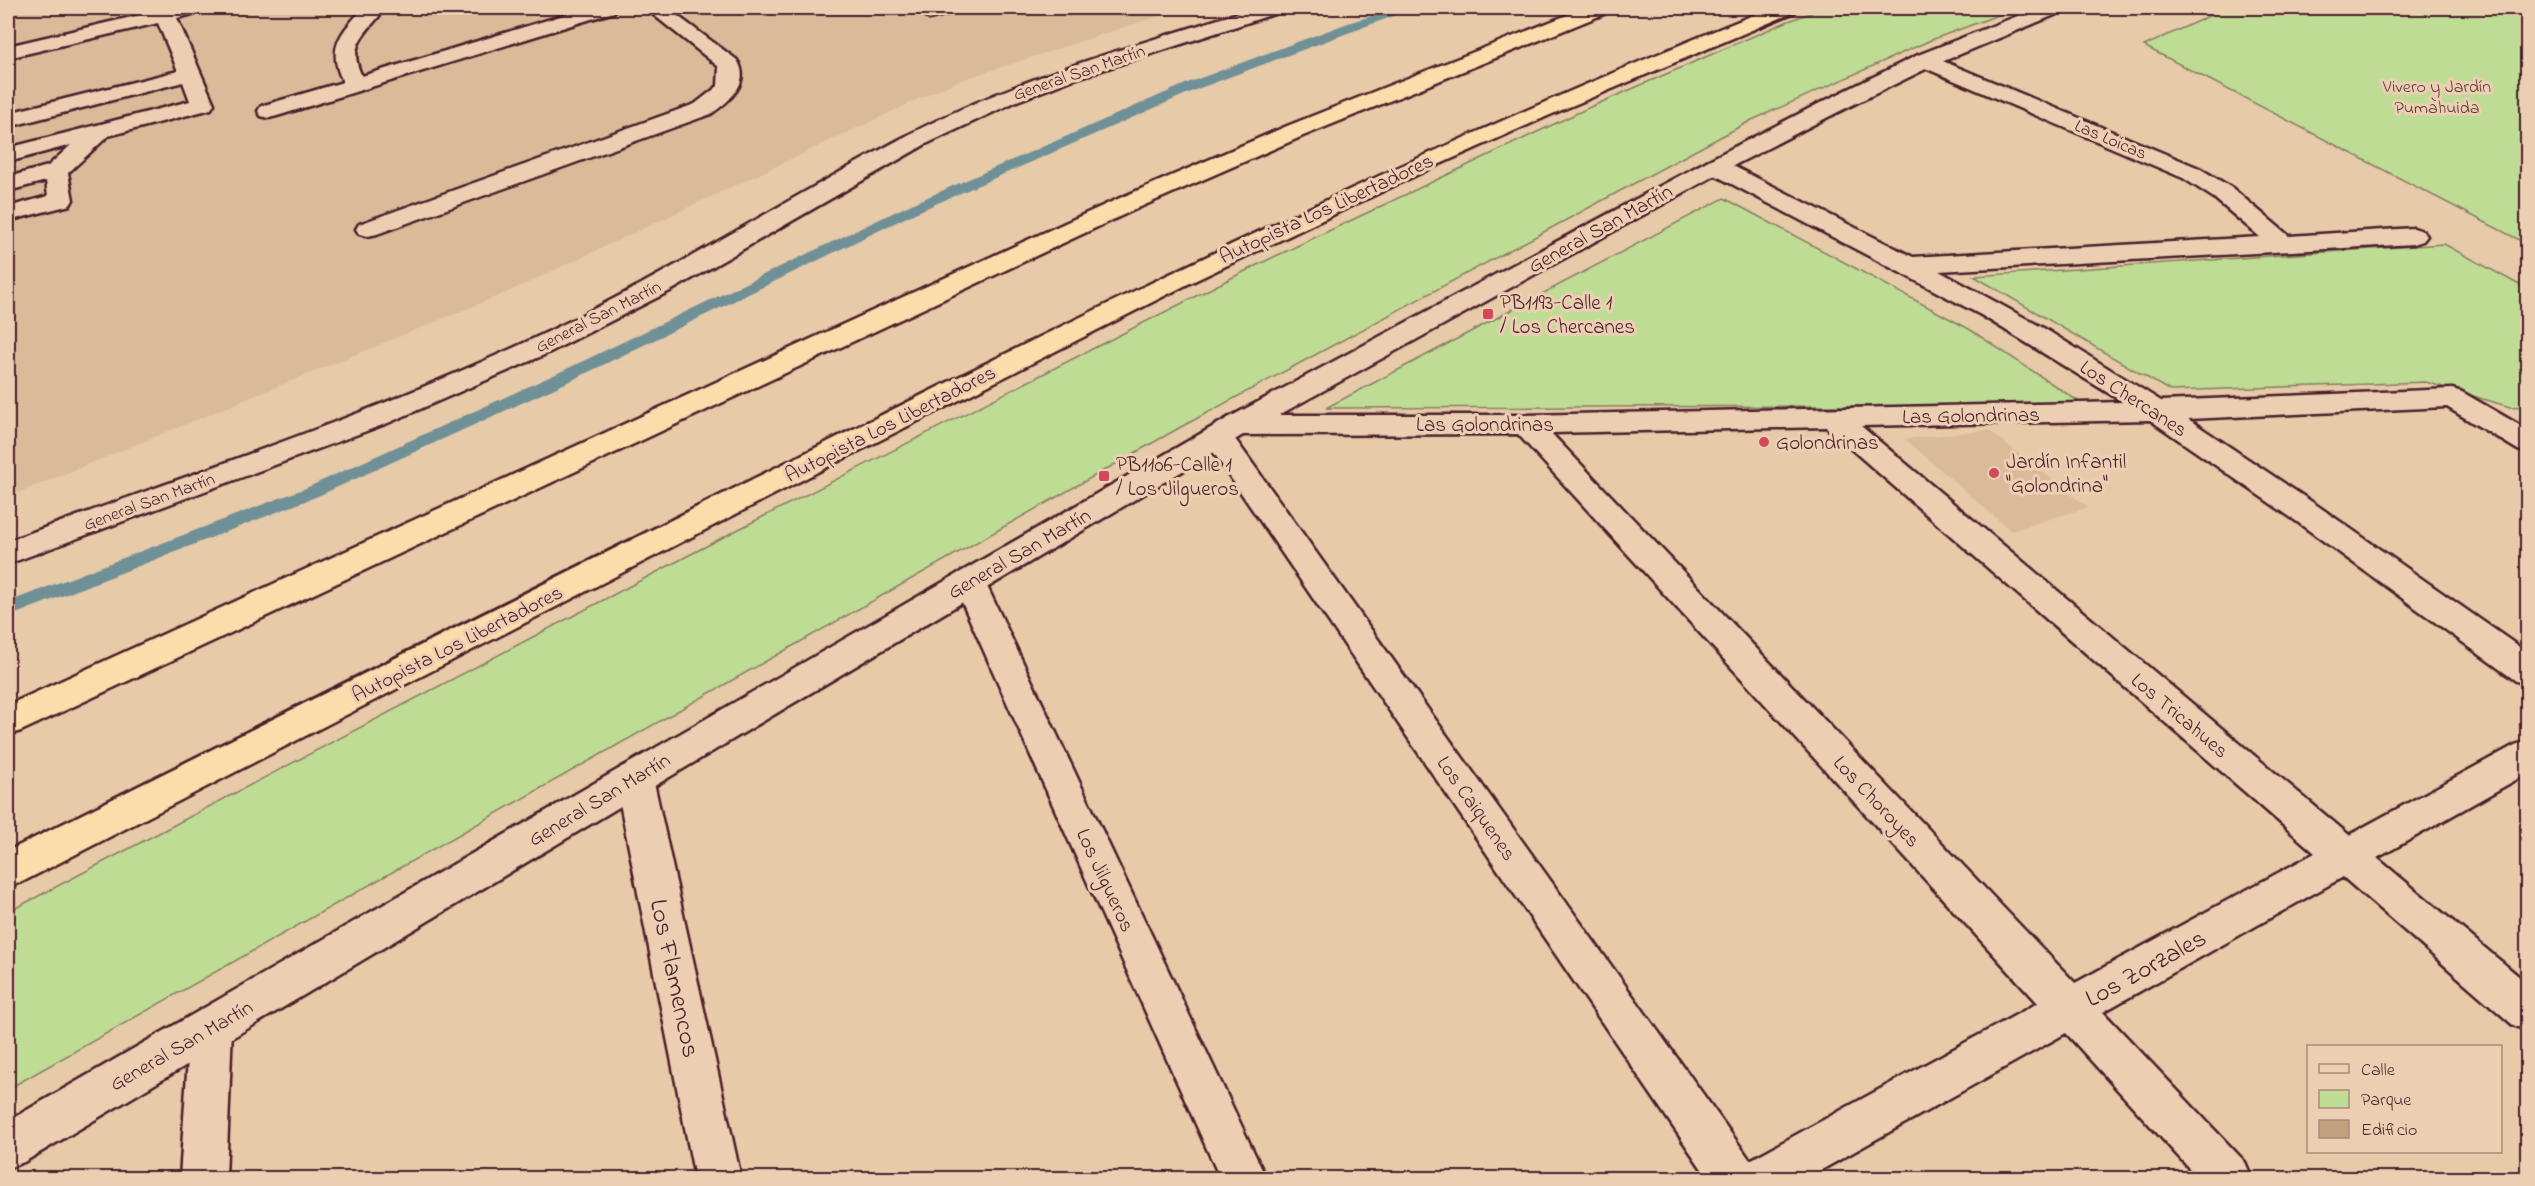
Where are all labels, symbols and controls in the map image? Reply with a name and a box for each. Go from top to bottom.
street label: General San Martín [1010,39,1149,109]
park label: Vivero y Jardín Pumahuida [2382,75,2491,122]
street label: Las Loicas [2070,114,2150,168]
street label: Autopista Los Libertadores [1215,147,1439,273]
street label: General San Martín [1523,178,1679,282]
street label: General San Martín [531,275,666,361]
place label: PB1193-Calle 1 / Los Chercanes [1500,289,1635,343]
marker: PB1193-Calle 1 / Los Chercanes [1481,307,1495,321]
street label: Los Chercanes [2073,354,2193,446]
street label: Autopista Los Libertadores [780,358,1002,491]
street label: Las Golondrinas [1902,401,2040,433]
street label: Las Golondrinas [1416,411,1554,441]
place label: Golondrinas [1776,429,1879,459]
marker: Golondrinas [1757,435,1771,449]
place label: Jardín Infantil "Golondrina" [2006,448,2126,502]
place label: PB1106-Calle 1 / Los Jilgueros [1116,451,1239,507]
marker: Jardín Infantil "Golondrina" [1987,466,2001,480]
street label: General San Martín [80,467,219,539]
marker: PB1106-Calle 1 / Los Jilgueros [1097,469,1111,483]
street label: General San Martín [943,501,1097,608]
street label: Autopista Los Libertadores [347,578,569,711]
street label: Los Tricahues [2123,667,2234,766]
street label: General San Martín [523,746,677,855]
street label: Los Choroyes [1823,750,1926,856]
street label: Los Caiquenes [1428,751,1523,868]
street label: Los Jilgueros [1065,824,1141,938]
street label: Los Flamencos [638,896,708,1061]
street label: Los Zorzales [2079,921,2214,1019]
street label: General San Martín [105,993,259,1100]
legend [2307,1045,2502,1153]
text: Calle [2361,1058,2396,1084]
text: Parque [2361,1088,2412,1114]
text: Edificio [2361,1118,2417,1144]

